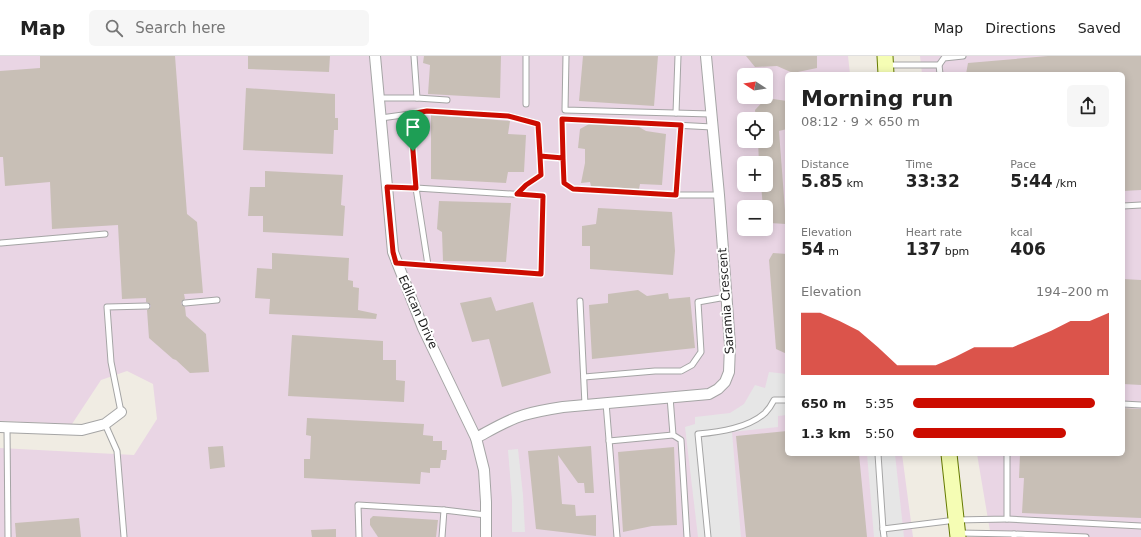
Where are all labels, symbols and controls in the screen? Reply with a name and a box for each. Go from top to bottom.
search box [89,10,369,46]
text: Map [20,17,65,39]
icon: search [103,17,125,39]
text: Search here [135,19,225,37]
text: Map [934,20,963,36]
text: Directions [985,20,1056,36]
text: Saved [1078,20,1121,36]
north arrow [737,68,773,104]
map controls [737,68,773,236]
button: share [1067,85,1109,127]
text: Morning run [801,86,953,111]
pin [396,110,430,151]
button: locate [737,112,773,148]
text: 08:12 · 9 × 650 m [801,114,920,129]
icon: arrive [402,116,424,138]
button: + [737,156,773,192]
text: Distance [801,158,849,171]
text: Time [906,158,933,171]
text: Pace [1010,158,1036,171]
text: 5.85 [801,171,843,191]
text: 33:32 [906,171,960,191]
text: 5:44 [1010,171,1053,191]
text: km [843,177,864,190]
text: /km [1053,177,1077,190]
button: − [737,200,773,236]
text: Elevation [801,226,852,239]
text: Heart rate [906,226,962,239]
text: kcal [1010,226,1033,239]
text: 54 [801,239,825,259]
text: 137 [906,239,941,259]
text: 406 [1010,239,1046,259]
text: m [825,245,839,258]
text: bpm [941,245,969,258]
street label: Saramia Crescent [715,247,737,355]
street label: Edilcan Drive [395,273,441,351]
text: Elevation [801,284,861,299]
text: 194–200 m [1036,284,1109,299]
text: 650 m [801,396,846,411]
text: 5:35 [865,396,894,411]
text: 1.3 km [801,426,851,441]
text: 5:50 [865,426,894,441]

